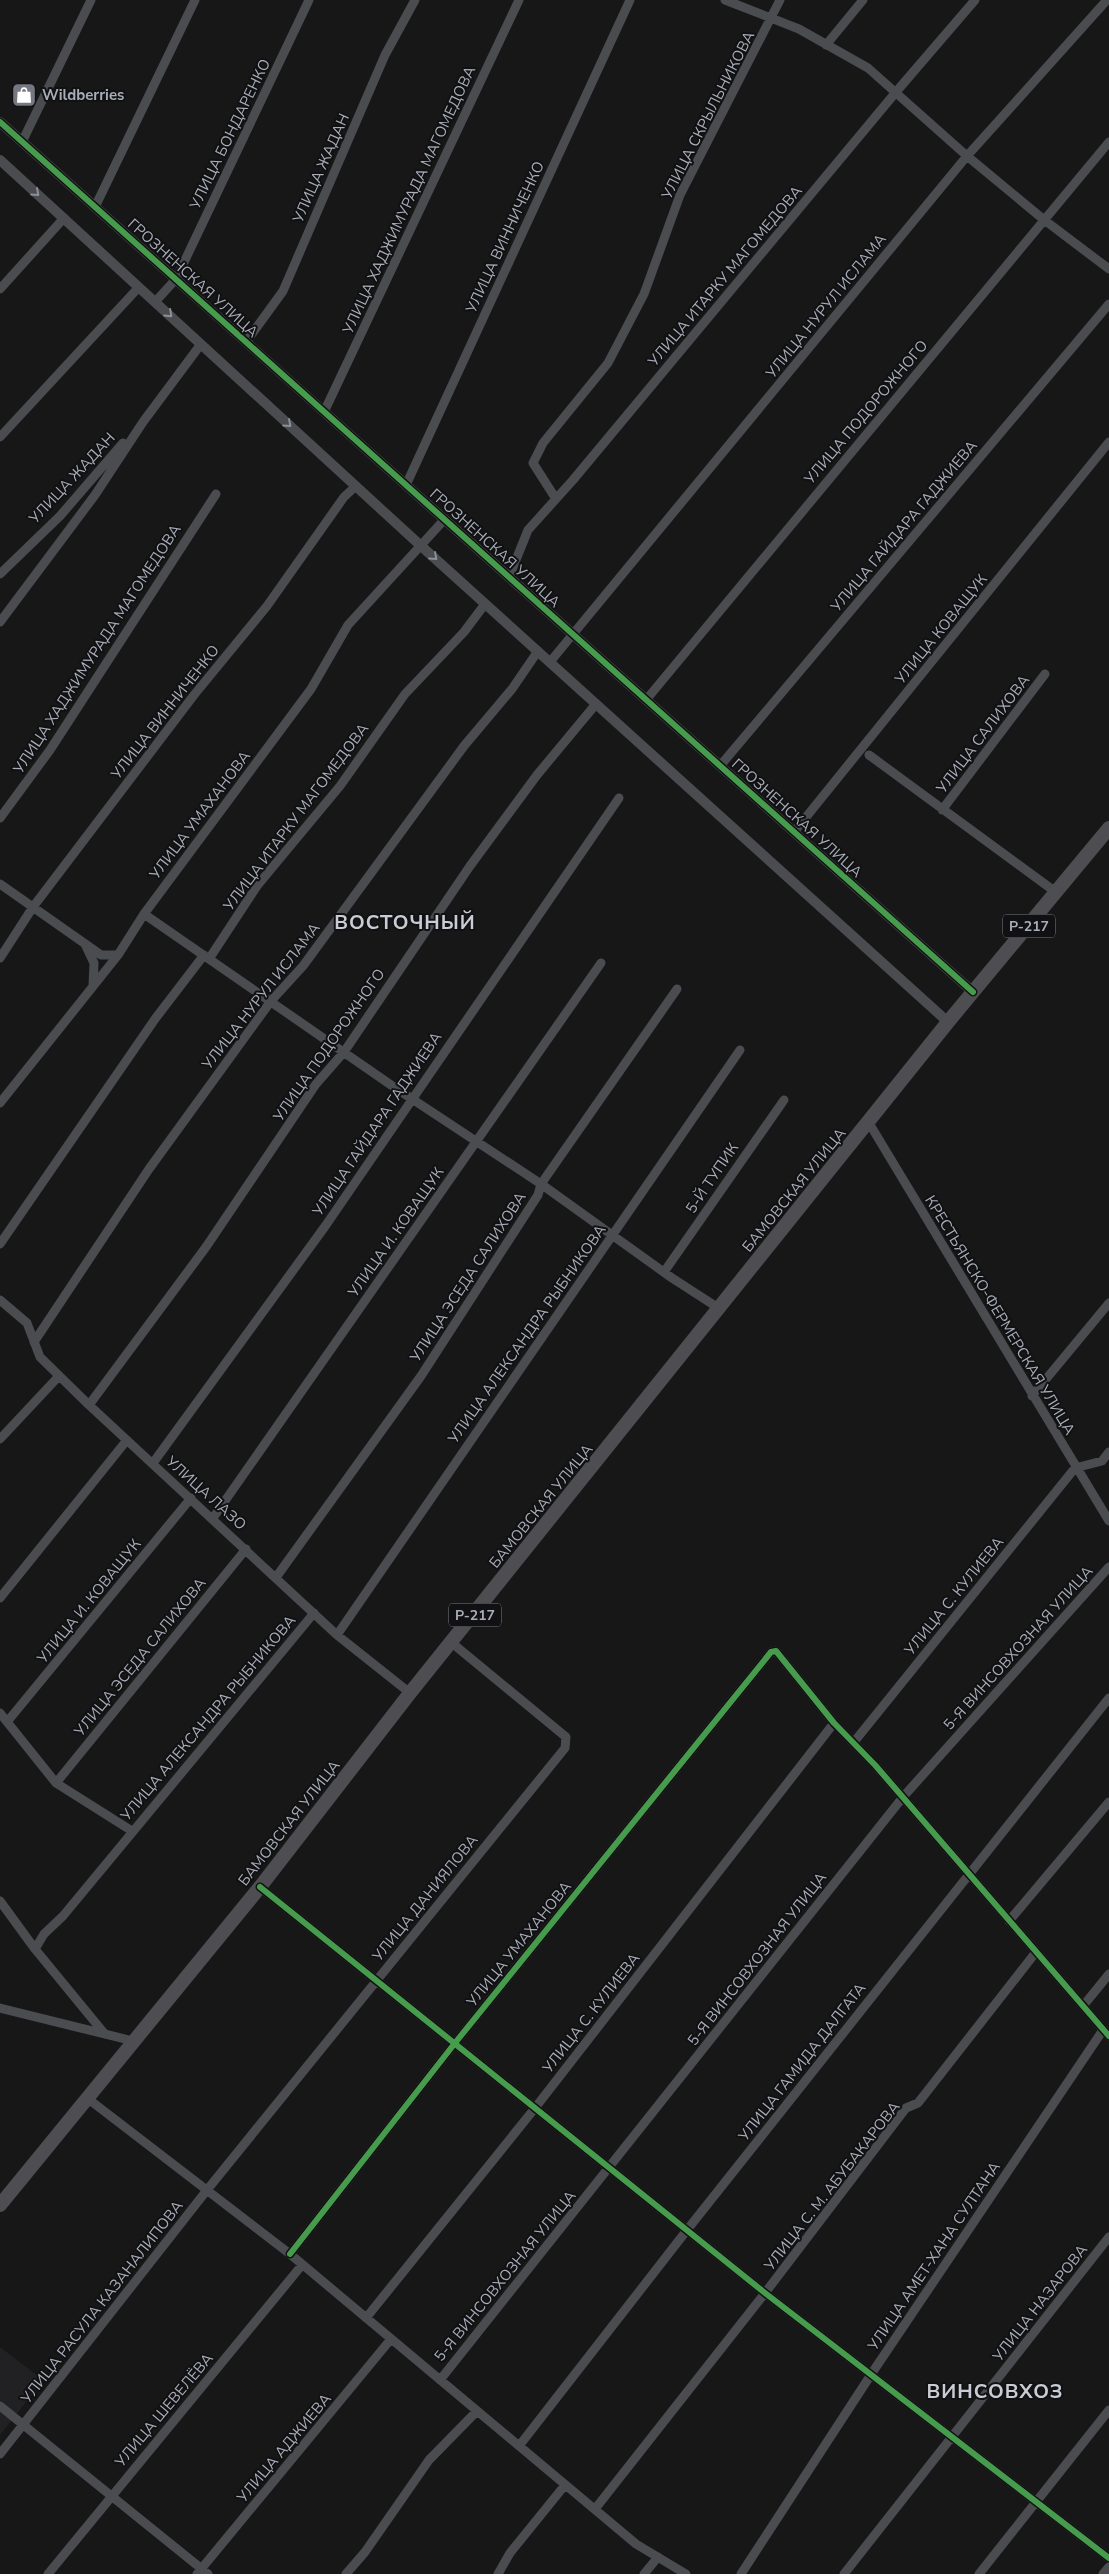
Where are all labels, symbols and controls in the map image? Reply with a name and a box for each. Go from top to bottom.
street label: УЛИЦА СКРЫЛЬНИКОВА [656,28,759,203]
street label: УЛИЦА БОНДАРЕНКО [184,56,275,213]
street label: УЛИЦА ХАДЖИМУРАДА МАГОМЕДОВА [338,63,480,338]
shop icon: Wildberries [11,82,37,108]
place label: Wildberries [42,85,124,105]
street label: УЛИЦА ЖАДАН [288,110,354,227]
street label: УЛИЦА ВИННИЧЕНКО [461,158,549,317]
street label: УЛИЦА ИТАРКУ МАГОМЕДОВА [643,181,807,371]
one-way arrow [30,187,39,196]
street label: ГРОЗНЕНСКАЯ УЛИЦА [123,214,263,342]
street label: УЛИЦА НУРУЛ ИСЛАМА [761,229,891,383]
one-way arrow [163,308,172,317]
street label: УЛИЦА ПОДОРОЖНОГО [799,336,932,489]
one-way arrow [283,418,292,427]
street label: УЛИЦА ЖАДАН [24,428,119,529]
street label: УЛИЦА ГАЙДАРА ГАДЖИЕВА [826,436,982,617]
street label: ГРОЗНЕНСКАЯ УЛИЦА [425,484,565,612]
street label: УЛИЦА ХАДЖИМУРАДА МАГОМЕДОВА [8,520,185,778]
one-way arrow [429,551,438,560]
street label: УЛИЦА КОВАЩУК [890,570,992,689]
street label: УЛИЦА ВИННИЧЕНКО [106,641,224,784]
street label: УЛИЦА САЛИХОВА [931,671,1034,798]
street label: УЛИЦА ИТАРКУ МАГОМЕДОВА [218,719,373,916]
street label: УЛИЦА УМАХАНОВА [144,747,255,884]
street label: ГРОЗНЕНСКАЯ УЛИЦА [727,754,867,882]
district label: ВОСТОЧНЫЙ [334,909,476,936]
road number: Р-217 [1003,914,1055,938]
street label: УЛИЦА НУРУЛ ИСЛАМА [197,919,325,1074]
street label: УЛИЦА ПОДОРОЖНОГО [268,965,389,1126]
street label: УЛИЦА ГАЙДАРА ГАДЖИЕВА [307,1028,446,1221]
street label: БАМОВСКАЯ УЛИЦА [738,1124,850,1256]
street label: 5-Й ТУПИК [681,1138,743,1217]
street label: УЛИЦА И. КОВАЩУК [343,1163,449,1302]
street label: УЛИЦА ЭСЕДА САЛИХОВА [405,1188,531,1367]
street label: КРЕСТЬЯНСКО-ФЕРМЕРСКАЯ УЛИЦА [920,1192,1080,1439]
street label: УЛИЦА АЛЕКСАНДРА РЫБНИКОВА [443,1221,611,1448]
street label: БАМОВСКАЯ УЛИЦА [485,1440,597,1572]
street label: УЛИЦА ЛАЗО [161,1451,250,1534]
street label: УЛИЦА С. КУЛИЕВА [899,1532,1008,1660]
street label: УЛИЦА И. КОВАЩУК [32,1534,146,1668]
street label: 5-Я ВИНСОВХОЗНАЯ УЛИЦА [939,1561,1097,1734]
street label: УЛИЦА ЭСЕДА САЛИХОВА [69,1573,210,1741]
road number: Р-217 [449,1604,501,1626]
street label: УЛИЦА АЛЕКСАНДРА РЫБНИКОВА [115,1611,300,1826]
street label: БАМОВСКАЯ УЛИЦА [234,1756,344,1890]
street label: УЛИЦА ДАНИЯЛОВА [367,1831,482,1966]
street label: 5-Я ВИНСОВХОЗНАЯ УЛИЦА [683,1868,831,2050]
street label: УЛИЦА УМАХАНОВА [462,1877,576,2012]
street label: УЛИЦА С. КУЛИЕВА [537,1949,644,2078]
street label: УЛИЦА ГАМИДА ДАЛГАТА [733,1979,870,2146]
street label: УЛИЦА С. М. АБУБАКАРОВА [759,2097,904,2275]
street label: УЛИЦА АМЕТ-ХАНА СУЛТАНА [863,2158,1005,2355]
street label: 5-Я ВИНСОВХОЗНАЯ УЛИЦА [430,2186,580,2366]
street label: УЛИЦА РАСУЛА КАЗАНАЛИПОВА [16,2196,188,2408]
street label: УЛИЦА НАЗАРОВА [987,2240,1092,2366]
street label: УЛИЦА ШЕВЕЛЁВА [110,2349,218,2472]
district label: ВИНСОВХОЗ [926,2378,1064,2405]
street label: УЛИЦА АДЖИЕВА [232,2389,336,2507]

